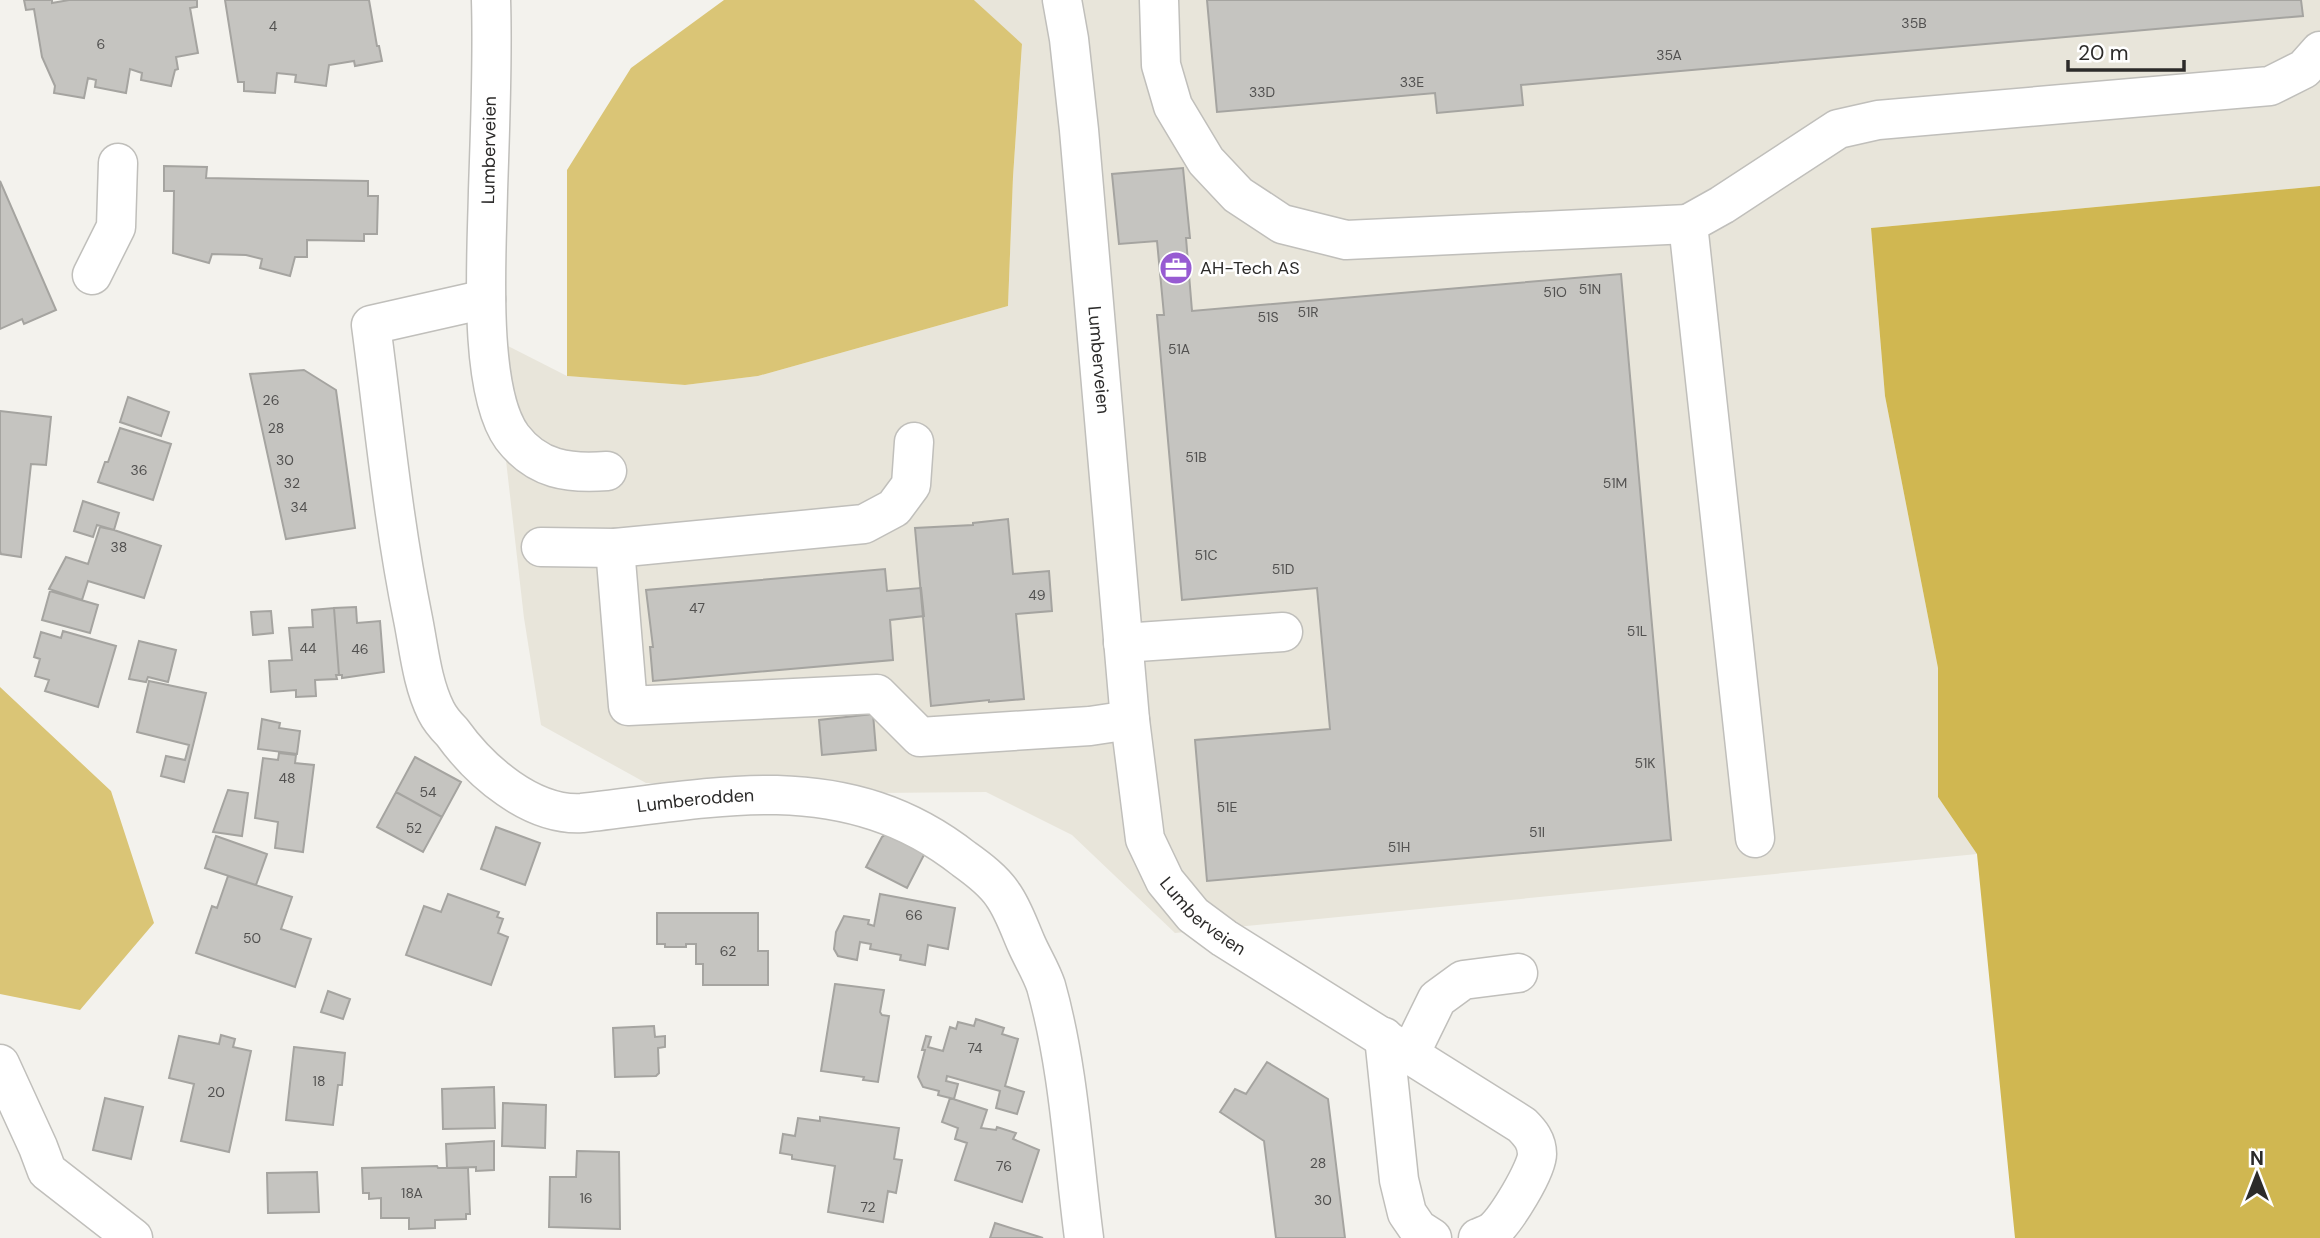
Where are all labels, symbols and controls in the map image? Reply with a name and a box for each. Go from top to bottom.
house number: 35B [1901,14,1927,32]
house number: 4 [269,17,278,35]
scale bar [2068,28,2184,72]
house number: 6 [97,35,105,53]
text: 20 m [2078,39,2129,67]
house number: 35A [1656,46,1682,64]
house number: 33E [1400,73,1424,91]
house number: 33D [1249,83,1275,101]
street label: Lumberveien [476,96,502,204]
office icon: AH-Tech AS [1157,249,1195,287]
place label: AH-Tech AS [1200,256,1300,280]
house number: 51N [1579,280,1601,298]
house number: 51O [1543,283,1567,301]
house number: 51R [1297,303,1319,321]
street label: Lumberveien [1082,305,1115,415]
house number: 51S [1257,308,1279,326]
house number: 51A [1168,340,1190,358]
house number: 26 [263,391,279,409]
house number: 28 [268,419,284,437]
house number: 51B [1185,448,1207,466]
house number: 30 [276,451,294,469]
house number: 36 [130,461,148,479]
house number: 32 [284,474,300,492]
house number: 51M [1603,474,1627,492]
house number: 34 [291,498,308,516]
house number: 38 [111,538,127,556]
house number: 51C [1195,546,1217,564]
house number: 51D [1272,560,1294,578]
house number: 49 [1028,586,1046,604]
house number: 47 [689,599,705,617]
house number: 51L [1627,622,1647,640]
house number: 44 [300,639,317,657]
house number: 46 [351,640,369,658]
house number: 51K [1634,754,1656,772]
house number: 48 [278,769,296,787]
house number: 54 [419,783,437,801]
street label: Lumberodden [635,783,755,818]
house number: 51E [1217,798,1237,816]
house number: 52 [406,819,422,837]
house number: 51I [1529,823,1545,841]
house number: 51H [1388,838,1410,856]
street label: Lumberveien [1154,872,1250,961]
house number: 66 [905,906,923,924]
house number: 50 [243,929,261,947]
house number: 62 [720,942,736,960]
house number: 74 [967,1039,983,1057]
house number: 18 [313,1072,325,1090]
house number: 20 [207,1083,225,1101]
north arrow [2222,1140,2292,1210]
text: N [2250,1146,2264,1171]
house number: 28 [1310,1154,1326,1172]
house number: 76 [996,1157,1012,1175]
house number: 18A [401,1184,423,1202]
house number: 16 [579,1189,593,1207]
house number: 30 [1314,1191,1332,1209]
house number: 72 [860,1198,876,1216]

